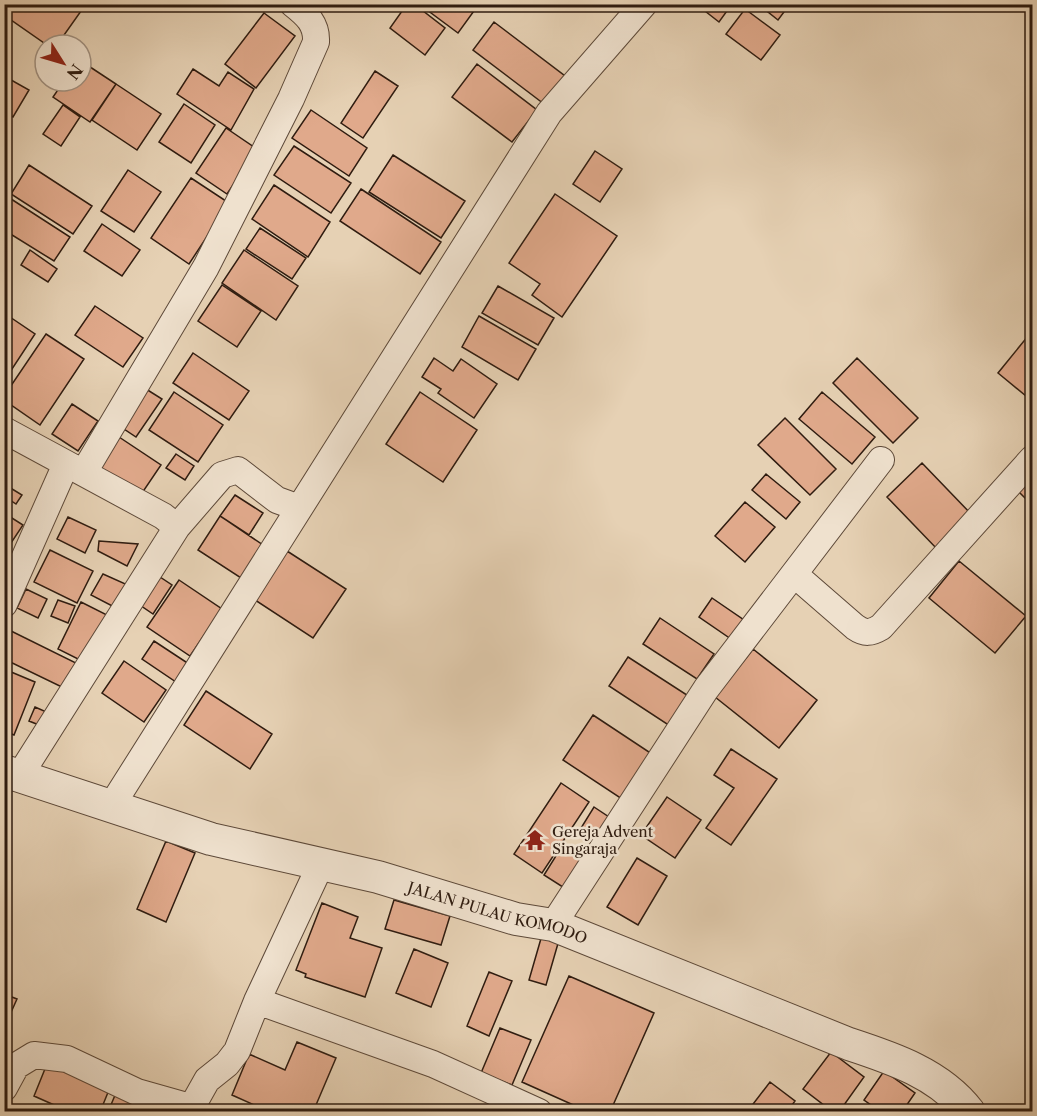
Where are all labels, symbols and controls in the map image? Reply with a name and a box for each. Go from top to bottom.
north arrow [33,33,93,93]
text: N [63,60,87,84]
place label: Gereja Advent Singaraja [552,822,654,858]
temple icon: Gereja Advent Singaraja [523,828,547,852]
street label: JALAN PULAU KOMODO [404,877,590,947]

